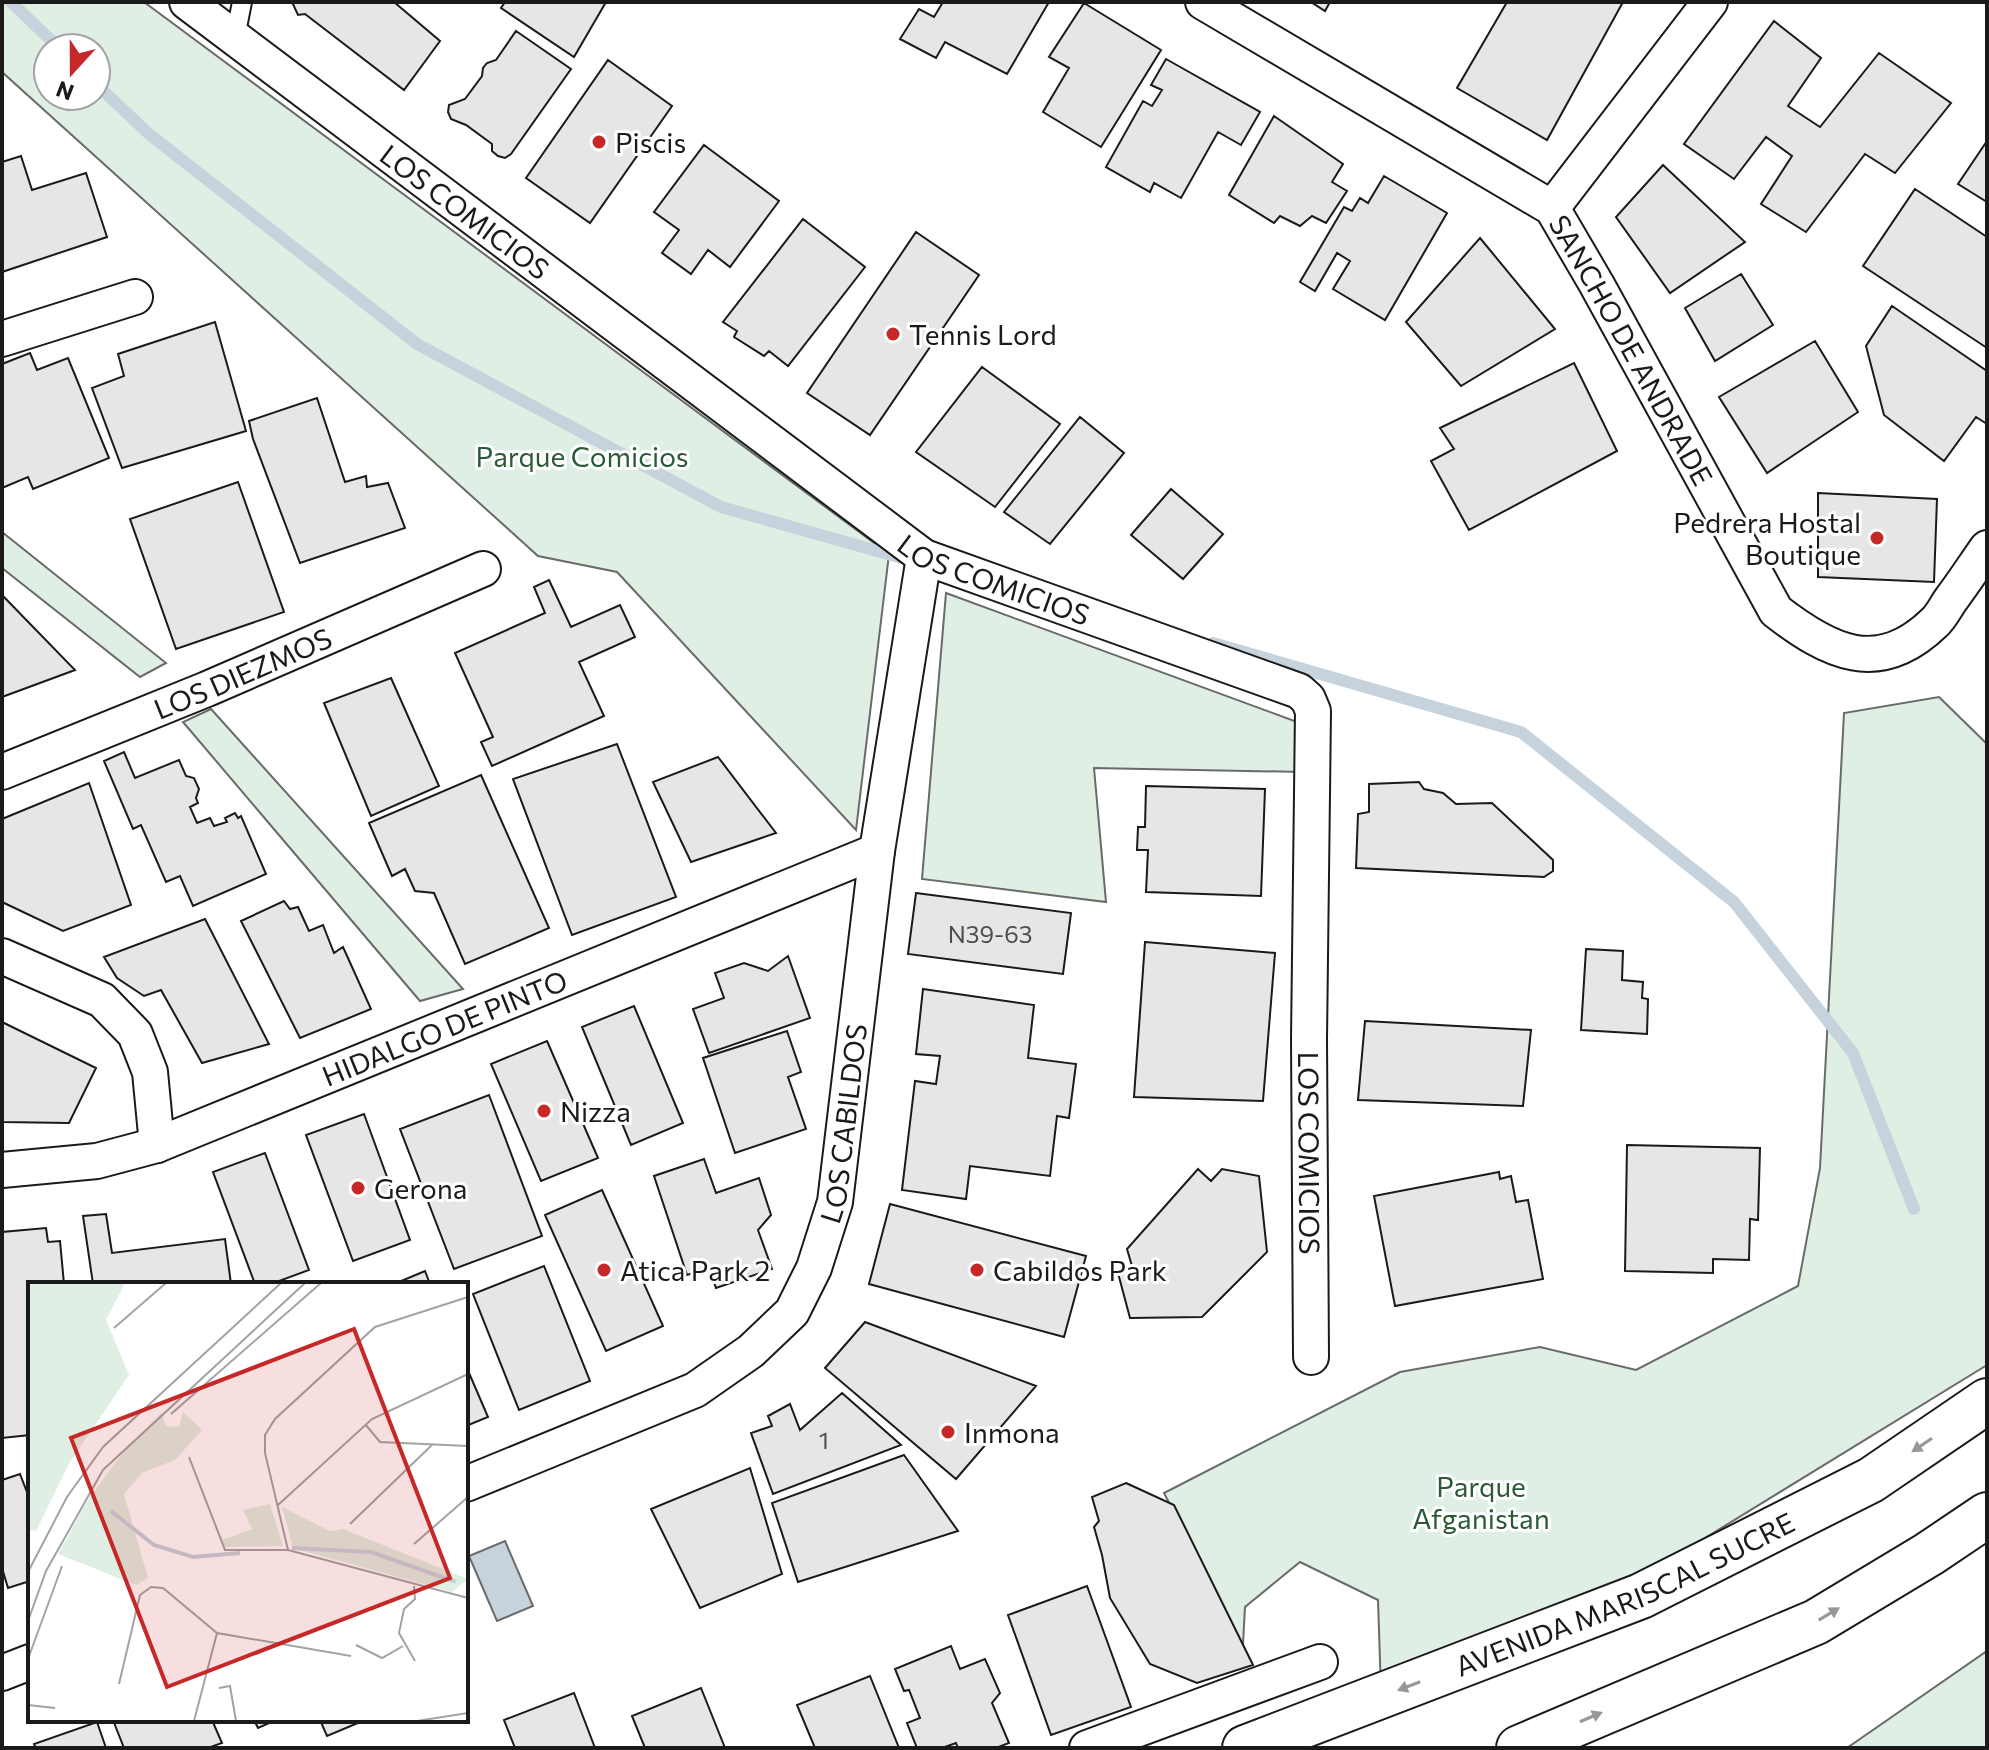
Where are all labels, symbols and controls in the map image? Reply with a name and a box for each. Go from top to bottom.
north arrow [32,32,112,112]
text: N [52,76,77,107]
place label: Piscis [615,125,686,159]
marker: Piscis [590,133,608,151]
street label: LOS COMICIOS [374,137,556,286]
street label: SANCHO DE ANDRADE [1543,209,1721,491]
place label: Tennis Lord [909,317,1057,351]
marker: Tennis Lord [884,325,902,343]
park label: Parque Comicios [476,439,688,473]
place label: Pedrera Hostal Boutique [1673,505,1861,571]
street label: LOS COMICIOS [891,527,1094,632]
marker: Pedrera Hostal Boutique [1868,529,1886,547]
street label: LOS DIEZMOS [149,620,336,726]
house number: N39-63 [948,919,1032,948]
street label: HIDALGO DE PINTO [317,962,572,1093]
street label: LOS CABILDOS [812,1022,873,1227]
street label: LOS COMICIOS [1292,1052,1327,1255]
place label: Nizza [560,1094,631,1128]
marker: Nizza [535,1102,553,1120]
place label: Gerona [374,1171,467,1205]
marker: Gerona [349,1179,367,1197]
place label: Atica Park 2 [620,1253,770,1287]
place label: Cabildos Park [993,1253,1167,1287]
marker: Atica Park 2 [595,1261,613,1279]
marker: Cabildos Park [968,1261,986,1279]
inset map [28,1282,468,1722]
place label: Inmona [964,1415,1060,1449]
marker: Inmona [939,1423,957,1441]
house number: 1 [819,1425,829,1454]
one-way arrow [1912,1437,1933,1452]
park label: Parque Afganistan [1412,1469,1550,1535]
street label: AVENIDA MARISCAL SUCRE [1450,1505,1800,1683]
one-way arrow [1818,1607,1840,1621]
one-way arrow [1397,1680,1421,1693]
one-way arrow [1579,1711,1603,1724]

